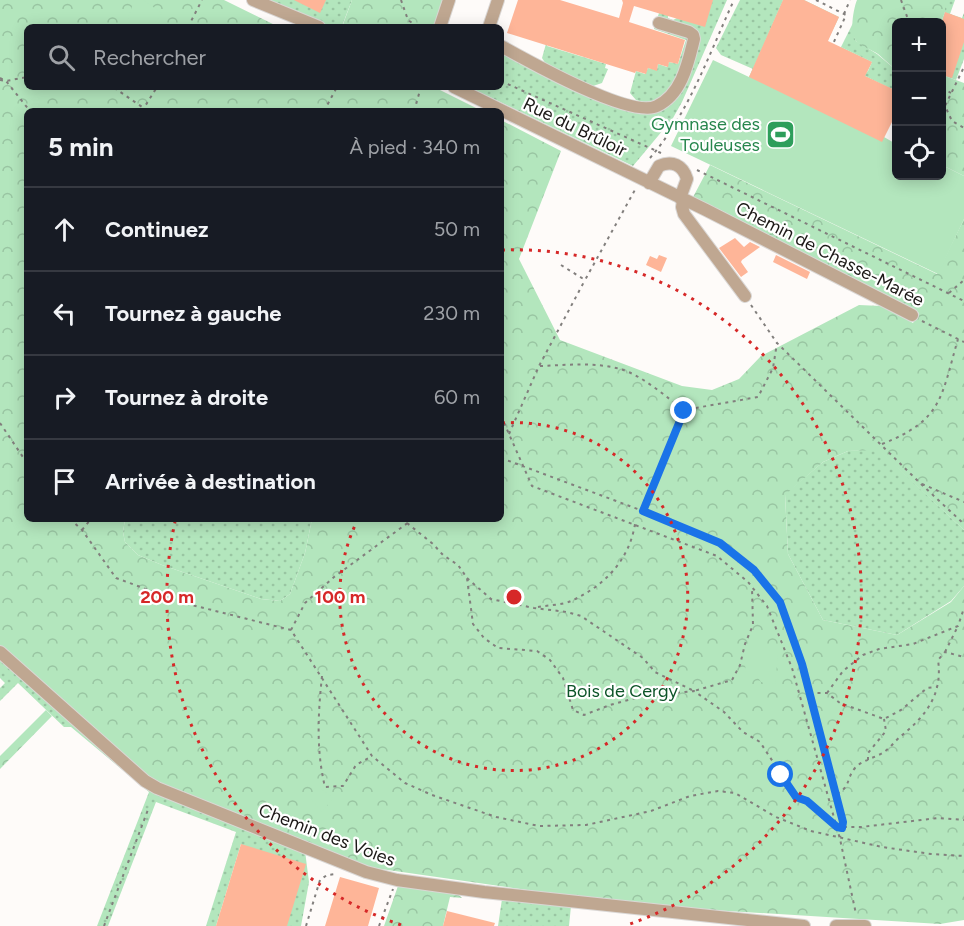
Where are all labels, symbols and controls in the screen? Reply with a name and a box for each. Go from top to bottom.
map controls [892,18,946,180]
button: + [892,18,946,72]
search box [24,24,504,90]
icon: search [45,41,78,74]
text: Rechercher [93,44,206,71]
button: − [892,72,946,126]
street label: Rue du Brûloir [520,92,630,162]
place label: Gymnase des Touleuses [651,113,760,156]
sports icon: Gymnase des Touleuses [765,118,797,150]
button: locate [892,126,946,180]
text: 5 min [48,131,114,163]
text: À pied · 340 m [349,135,480,159]
street label: Chemin de Chasse-Marée [732,197,928,311]
icon: ahead [48,213,81,246]
text: Continuez [105,216,209,243]
text: 50 m [434,217,480,241]
icon: left [48,297,81,330]
text: Tournez à gauche [105,300,281,327]
text: 230 m [423,301,480,325]
icon: right [48,381,81,414]
text: Tournez à droite [105,384,268,411]
text: 60 m [434,385,480,409]
route end [670,397,696,423]
icon: arrive [48,465,81,498]
text: Arrivée à destination [105,468,316,495]
text: 200 m [140,586,194,608]
text: 100 m [315,586,365,608]
centre of rings [504,587,524,607]
park label: Bois de Cergy [566,680,679,702]
route start [767,761,793,787]
street label: Chemin des Voies [256,799,398,871]

